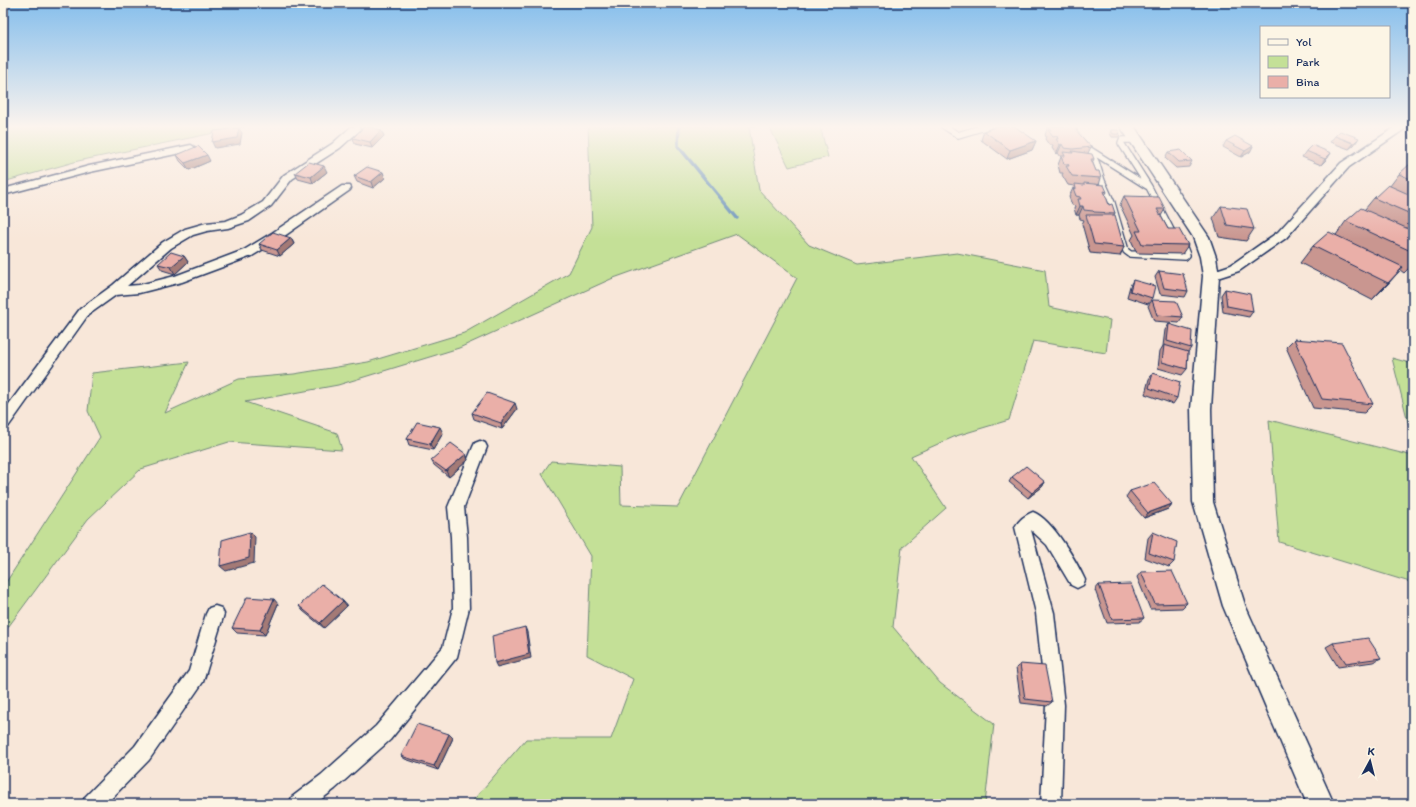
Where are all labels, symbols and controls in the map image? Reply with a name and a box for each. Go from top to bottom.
legend [1260,26,1390,98]
text: Yol [1296,35,1312,49]
text: Park [1296,55,1320,69]
text: Bina [1296,75,1320,89]
north arrow [1350,741,1390,781]
text: K [1367,745,1376,759]

